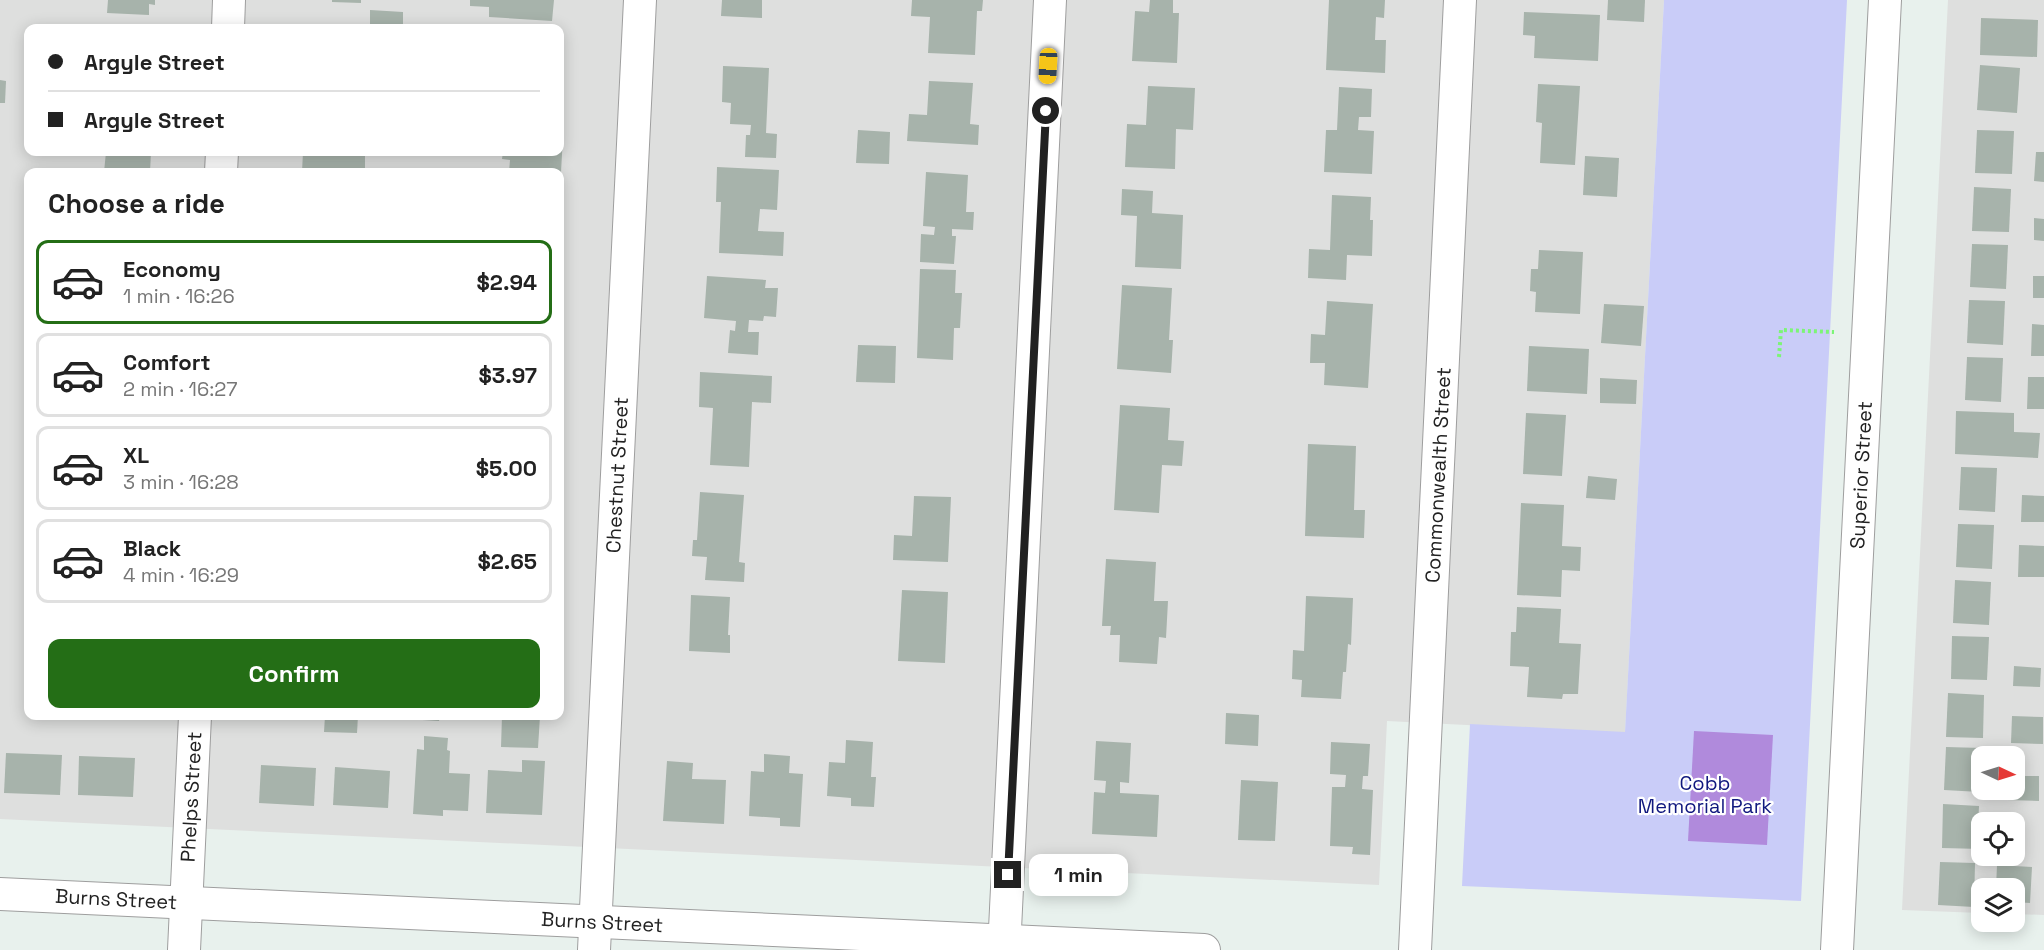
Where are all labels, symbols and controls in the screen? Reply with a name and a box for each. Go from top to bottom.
text: Argyle Street [84,48,225,76]
car [1038,48,1058,84]
route start [1032,97,1059,124]
text: Argyle Street [84,106,225,134]
text: Choose a ride [48,186,225,221]
icon: car [51,255,105,309]
text: Economy [123,255,221,283]
text: $2.94 [476,268,537,296]
text: 1 min · 16:26 [123,283,235,309]
icon: car [51,348,105,402]
text: Comfort [123,348,211,376]
text: $3.97 [478,361,537,389]
street label: Commonwealth Street [1419,367,1457,583]
text: 2 min · 16:27 [123,376,237,402]
street label: Chestnut Street [600,396,634,554]
street label: Superior Street [1844,401,1878,549]
icon: car [51,441,105,495]
text: XL [123,441,149,469]
text: $5.00 [476,454,537,482]
text: 3 min · 16:28 [123,469,239,495]
icon: car [51,534,105,588]
text: Black [123,534,181,562]
text: $2.65 [477,547,537,575]
text: 4 min · 16:29 [123,562,239,588]
button: Confirm [48,639,540,708]
street label: Phelps Street [175,731,207,863]
north arrow [1971,746,2025,800]
map controls [1971,746,2025,932]
park label: Cobb Memorial Park [1638,770,1772,819]
button: locate [1971,812,2025,866]
callout: 1 min [1029,854,1128,896]
route end [994,861,1021,888]
text: 1 min [1054,862,1103,888]
button: layers [1971,878,2025,932]
street label: Burns Street [54,883,178,915]
street label: Burns Street [540,906,664,938]

